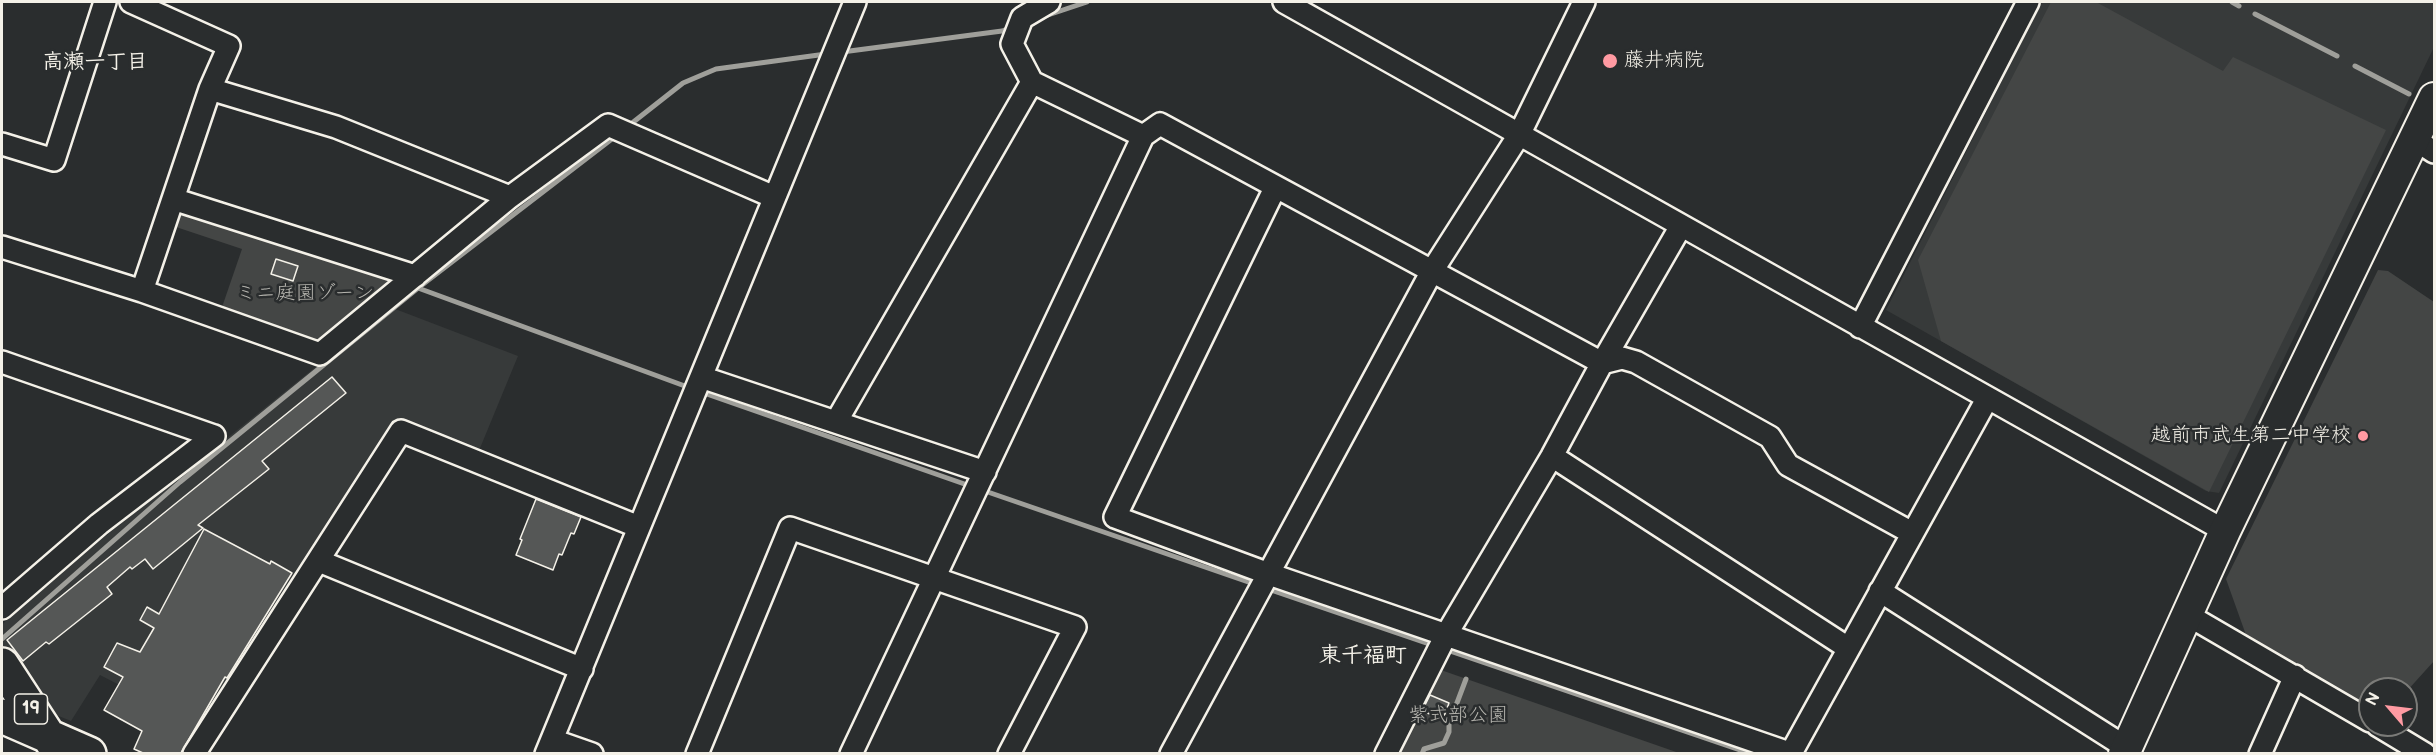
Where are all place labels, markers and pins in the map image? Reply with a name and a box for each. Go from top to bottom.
place label: 藤井病院 [1624,49,1704,73]
marker: 藤井病院 [1601,52,1619,70]
place label: 越前市武生第二中学校 [2151,424,2351,448]
marker: 越前市武生第二中学校 [2356,429,2370,443]

